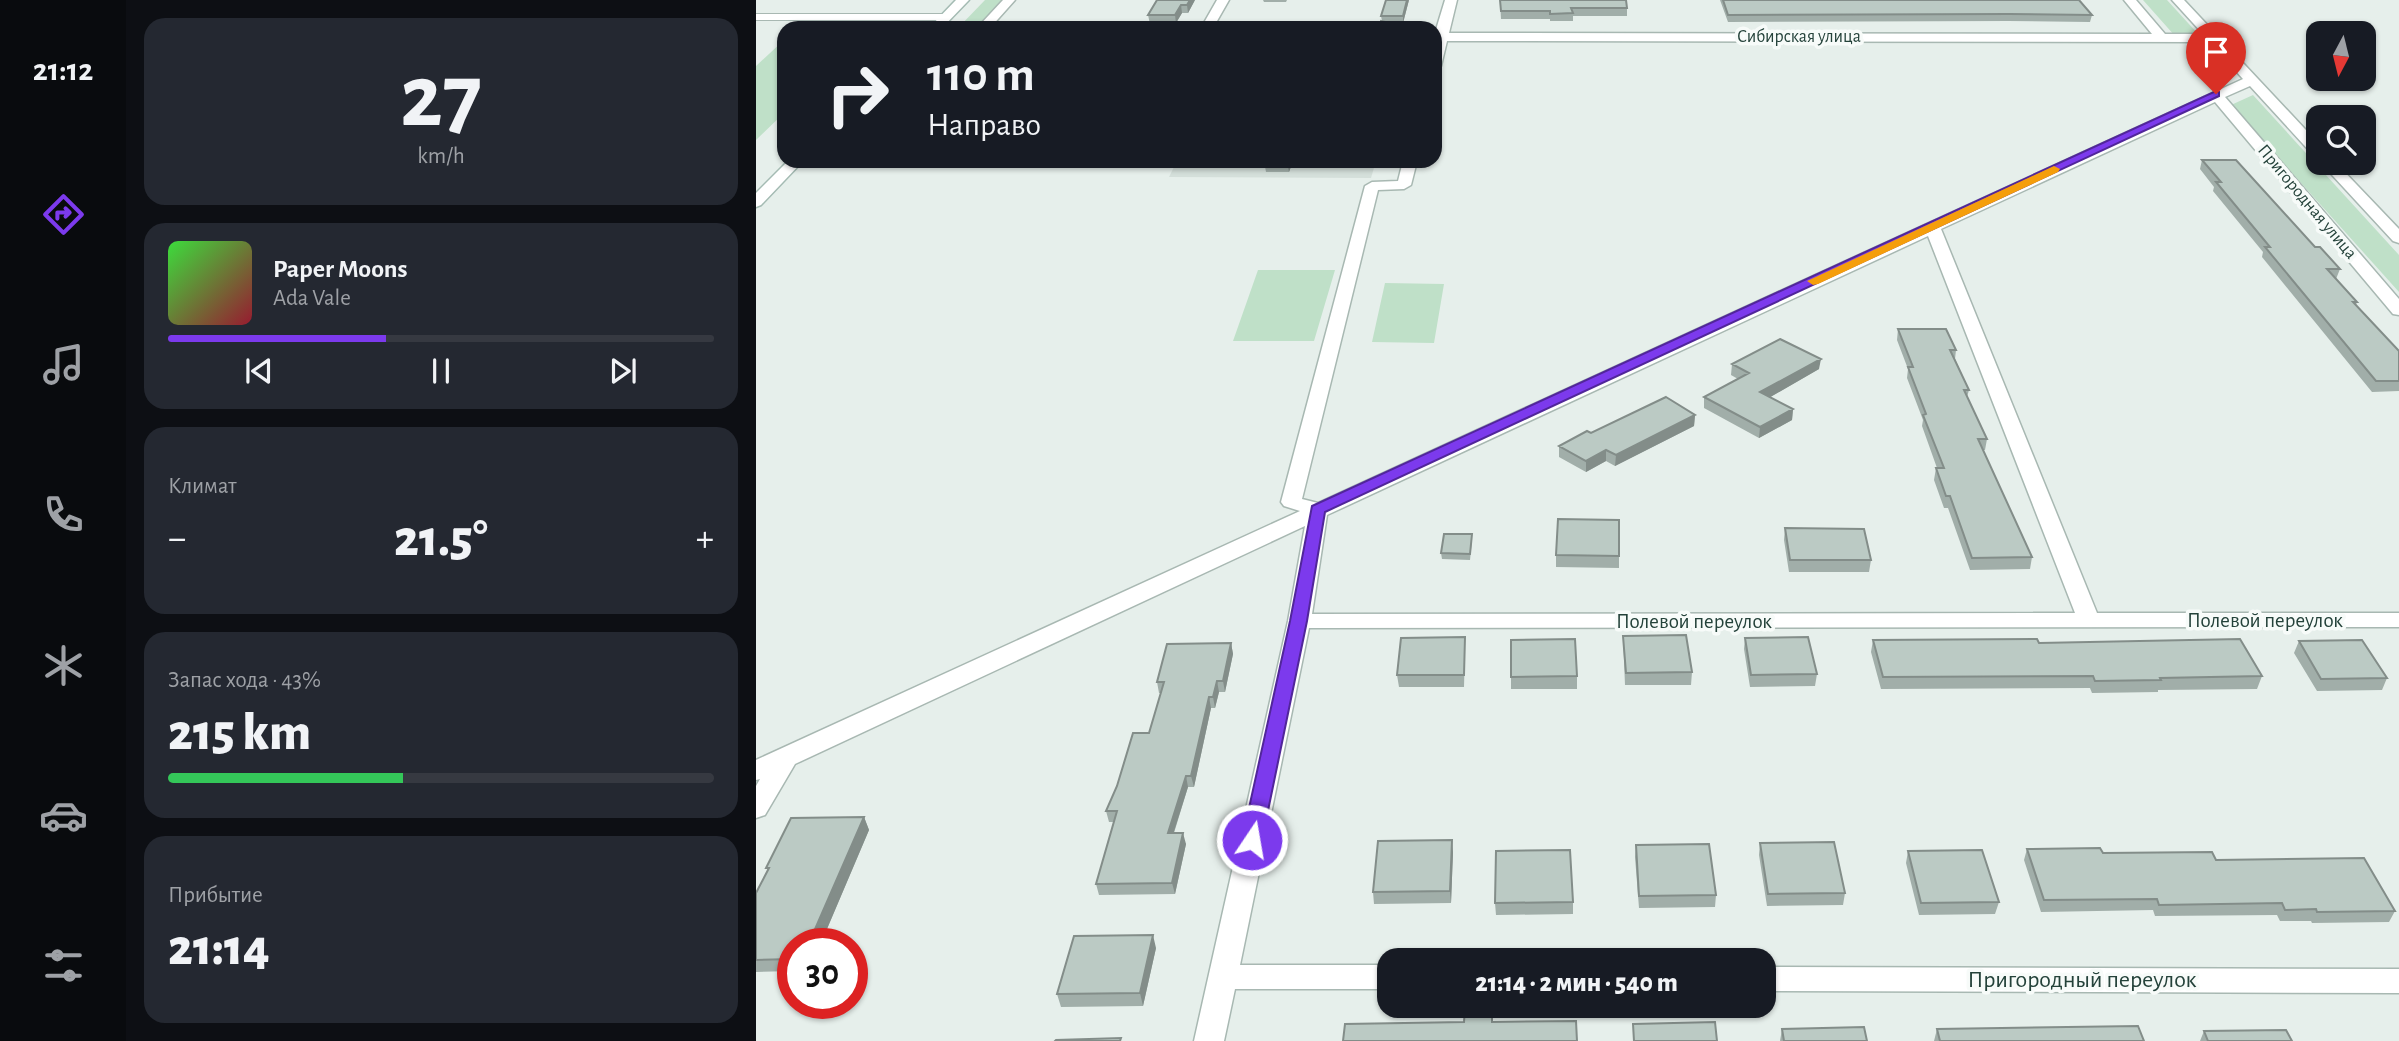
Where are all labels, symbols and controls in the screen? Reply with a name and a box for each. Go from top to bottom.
north arrow [2306,21,2376,91]
map controls [2306,21,2376,175]
pin [2186,22,2246,94]
street label: Сибирская улица [1737,27,1861,46]
icon: arrive [2197,33,2235,71]
icon: right [812,49,903,140]
text: 110 m [927,51,1035,100]
text: 27 [400,52,482,143]
text: 21:12 [33,54,93,86]
button: search [2306,105,2376,175]
text: Направо [927,109,1041,141]
street label: Пригородная улица [2254,141,2360,263]
text: km/h [417,145,465,168]
icon: directions [39,190,88,239]
text: Paper Moons [273,256,408,282]
text: Ada Vale [273,287,351,310]
icon: music [39,340,88,389]
icon: previous [240,352,278,390]
icon: pause [422,352,460,390]
icon: next [604,352,642,390]
text: Климат [168,475,237,498]
icon: phone [39,490,88,539]
text: 21.5° [394,513,488,565]
text: − [168,520,186,558]
text: + [696,520,714,558]
street label: Полевой переулок [2187,610,2343,631]
street label: Полевой переулок [1616,611,1772,632]
icon: climate [39,641,88,690]
text: Запас хода · 43% [168,669,321,692]
text: 215 km [168,707,311,759]
icon: car [39,791,88,840]
position arrow [1215,803,1289,877]
text: Прибытие [168,884,263,907]
text: 21:14 [168,922,270,974]
speed limit sign: 30 [777,928,868,1019]
icon: filters [39,941,88,990]
street label: Пригородный переулок [1967,968,2197,992]
text: 21:14 · 2 мин · 540 m [1475,970,1678,996]

